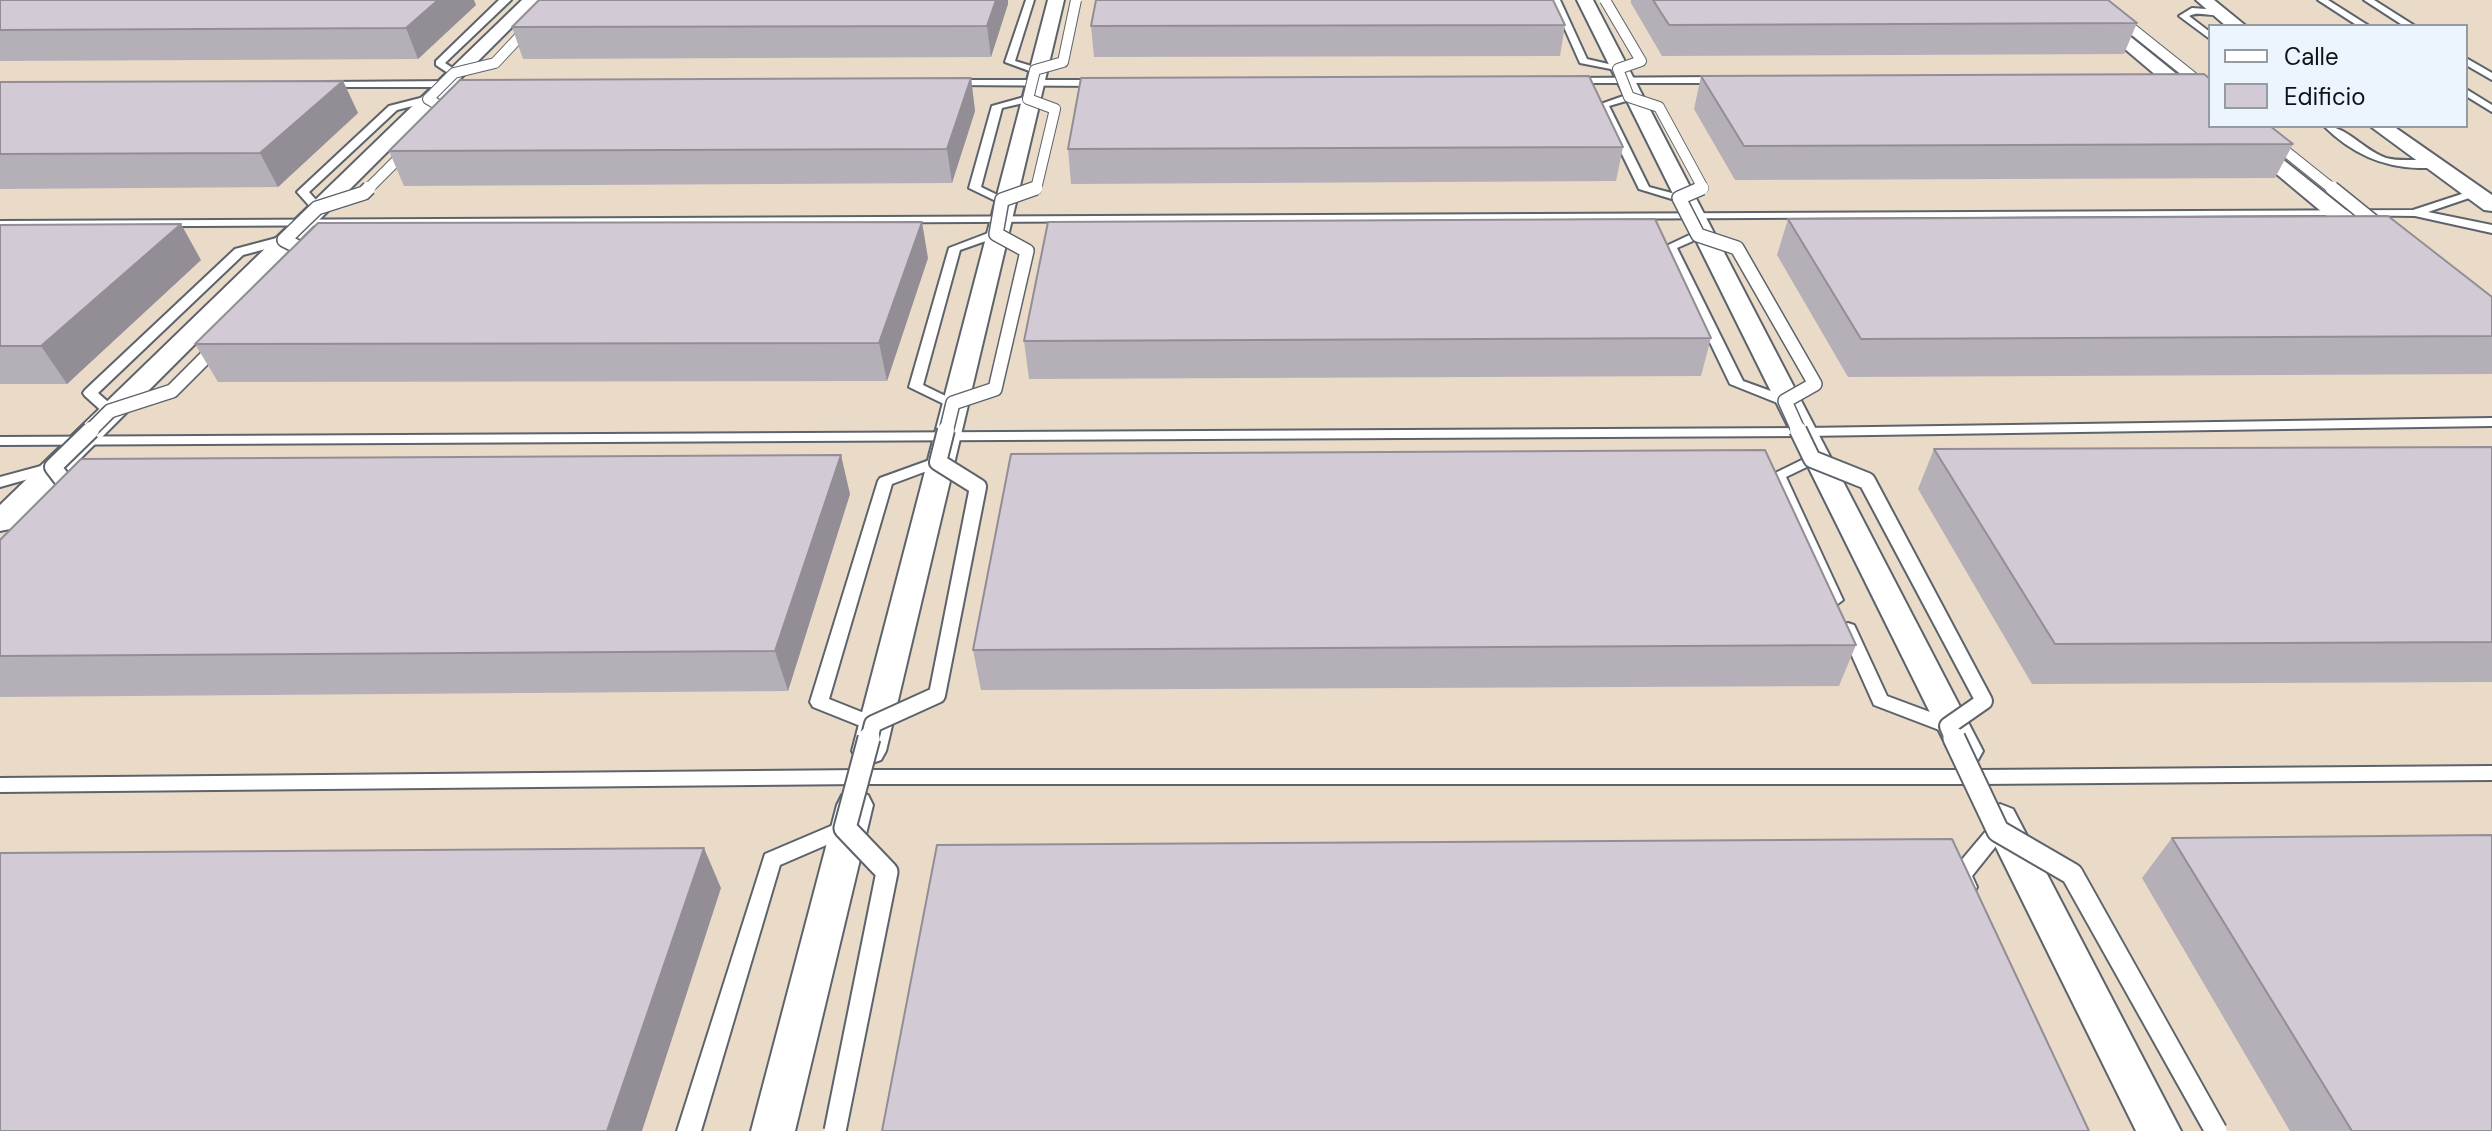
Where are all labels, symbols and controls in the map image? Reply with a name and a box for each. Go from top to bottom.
legend [2208,24,2468,128]
text: Calle [2284,41,2339,72]
text: Edificio [2284,81,2366,112]

